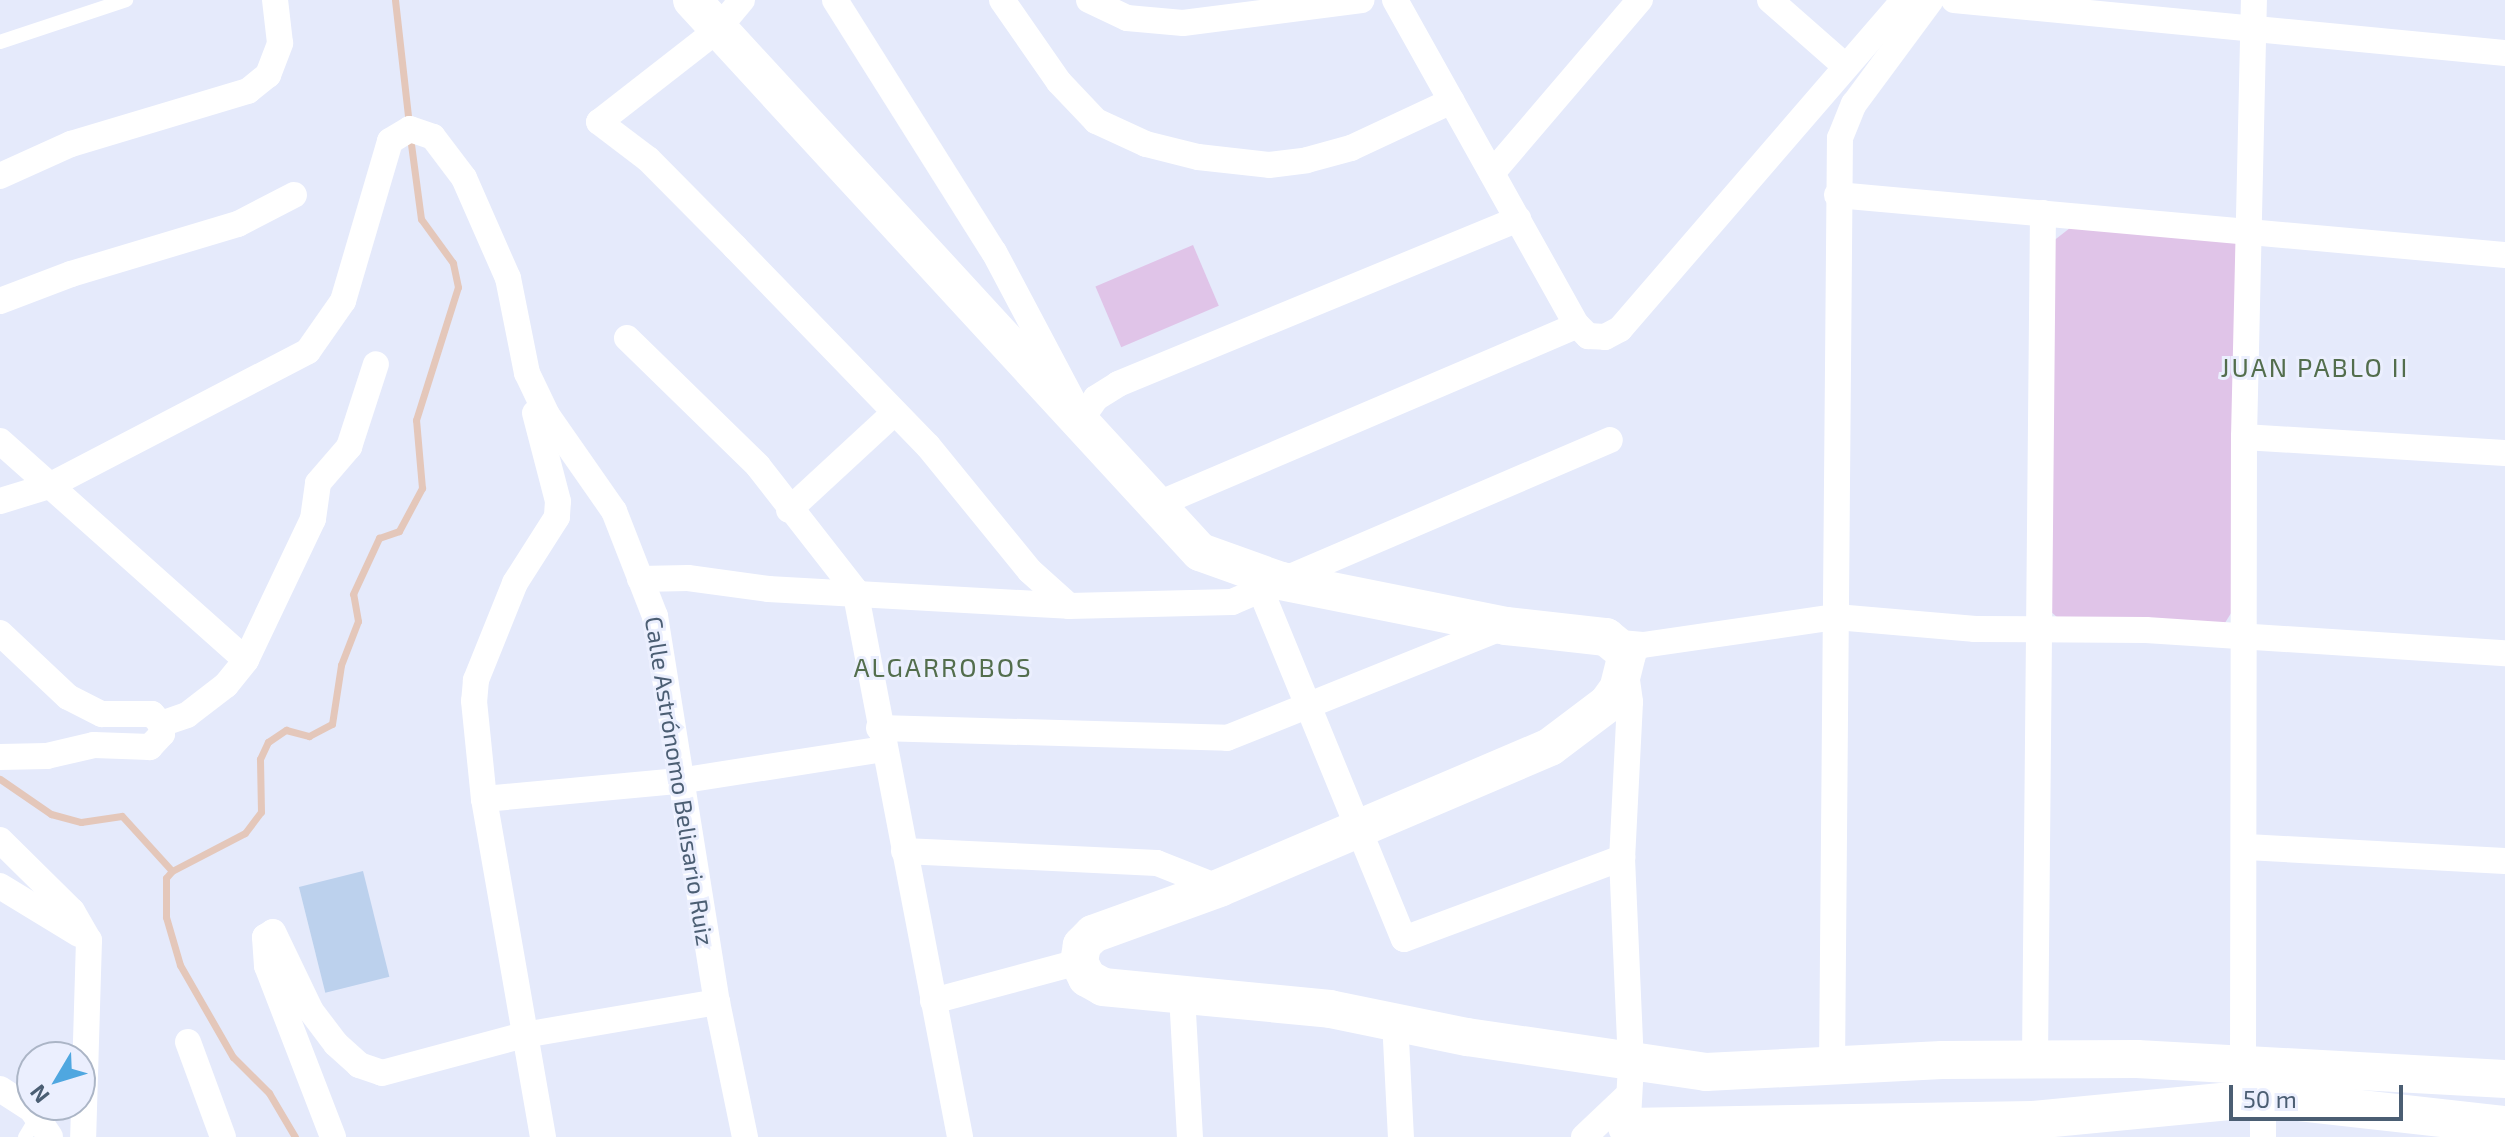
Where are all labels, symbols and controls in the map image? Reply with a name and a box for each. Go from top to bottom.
district label: JUAN PABLO II [2221,351,2409,383]
street label: Calle Astrónomo Belisario Ruiz [640,614,720,948]
district label: ALGARROBOS [853,651,1033,683]
north arrow [16,1041,96,1121]
scale bar [2233,1069,2407,1119]
text: N [24,1080,54,1109]
text: 50 m [2243,1084,2297,1113]

